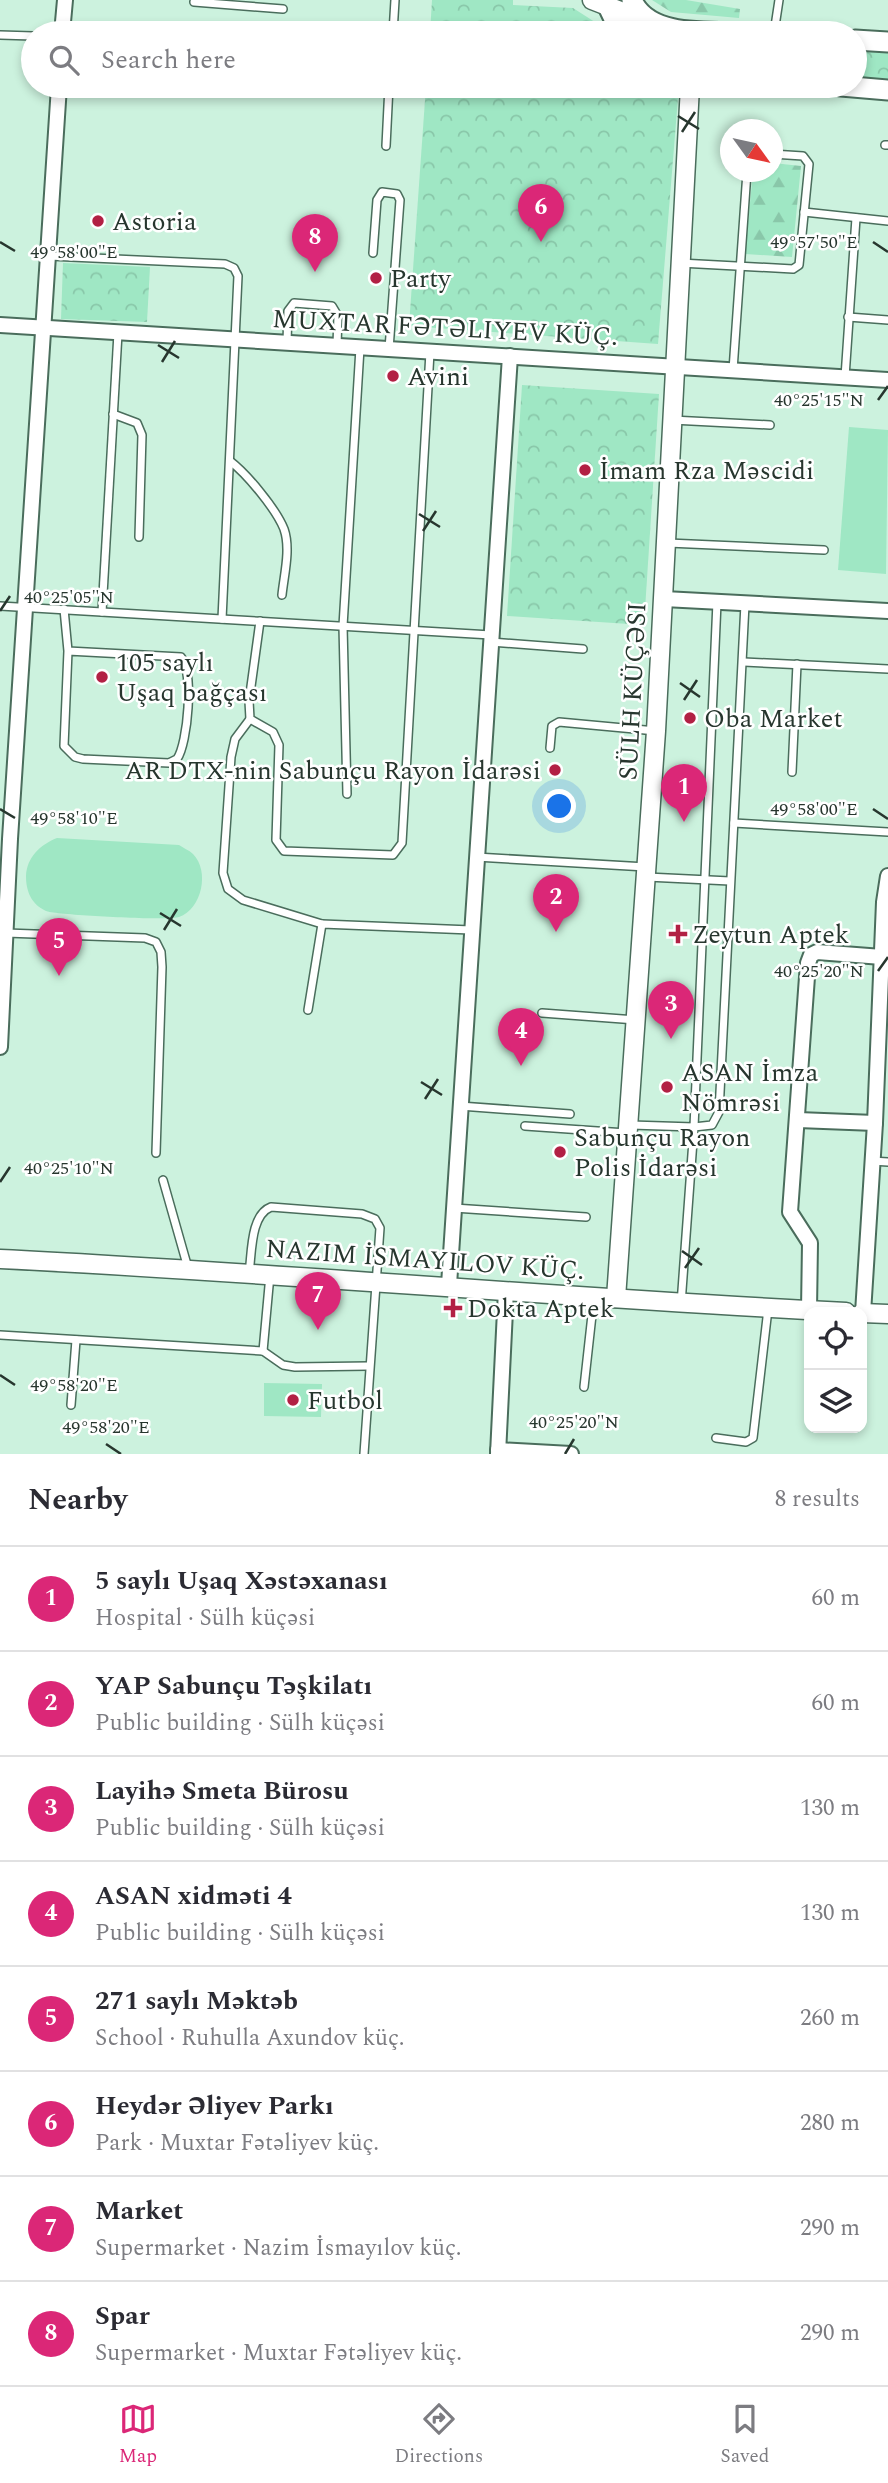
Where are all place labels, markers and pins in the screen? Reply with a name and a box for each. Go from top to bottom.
pin: 6 [518,184,564,242]
place label: Astoria [112,202,197,242]
marker: Astoria [90,213,106,229]
pin: 8 [292,214,338,272]
place label: Party [390,259,452,299]
marker: Party [368,270,384,286]
place label: Avini [407,357,469,397]
marker: Avini [385,368,401,384]
place label: İmam Rza Məscidi [599,451,814,491]
marker: İmam Rza Məscidi [577,462,593,478]
place label: 105 saylı Uşaq bağçası [116,643,267,713]
marker: 105 saylı Uşaq bağçası [94,669,110,685]
place label: Oba Market [704,699,843,739]
marker: Oba Market [682,710,698,726]
place label: AR DTX-nin Sabunçu Rayon İdarəsi [125,751,541,791]
marker: AR DTX-nin Sabunçu Rayon İdarəsi [547,762,563,778]
pin: 1 [661,764,707,822]
pin: 2 [533,874,579,932]
place label: Zeytun Aptek [692,915,849,955]
pin: 5 [36,918,82,976]
marker: Zeytun Aptek [670,926,686,942]
pin: 3 [648,981,694,1039]
pin: 4 [498,1008,544,1066]
place label: ASAN İmza Nömrəsi [681,1053,819,1123]
marker: ASAN İmza Nömrəsi [659,1079,675,1095]
place label: Sabunçu Rayon Polis İdarəsi [574,1118,750,1188]
marker: Sabunçu Rayon Polis İdarəsi [552,1144,568,1160]
pin: 7 [295,1272,341,1330]
place label: Dokta Aptek [467,1289,614,1329]
marker: Dokta Aptek [445,1300,461,1316]
place label: Futbol [307,1381,383,1421]
marker: Futbol [285,1392,301,1408]

